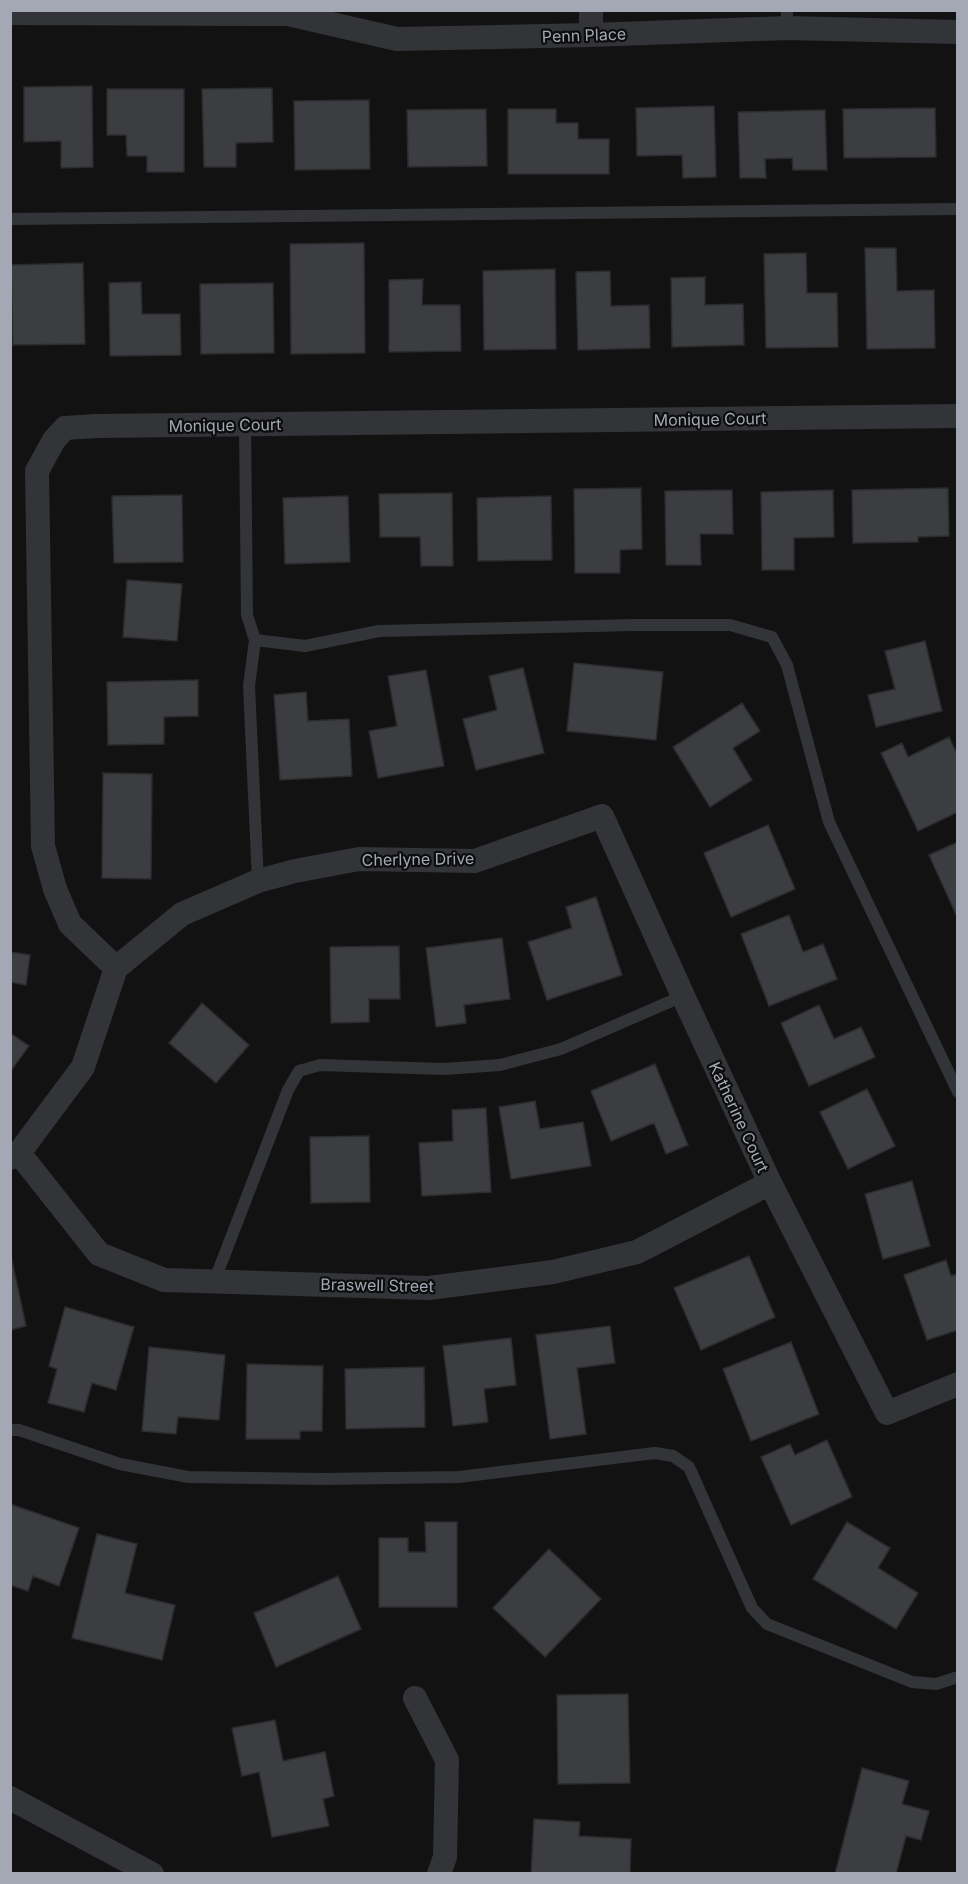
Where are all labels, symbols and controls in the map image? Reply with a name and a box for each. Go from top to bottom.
street label: Penn Place [541,24,627,46]
street label: Monique Court [653,408,767,430]
street label: Monique Court [168,414,282,436]
street label: Cherlyne Drive [361,848,475,870]
street label: Katherine Court [705,1059,773,1175]
street label: Braswell Street [320,1274,434,1296]

